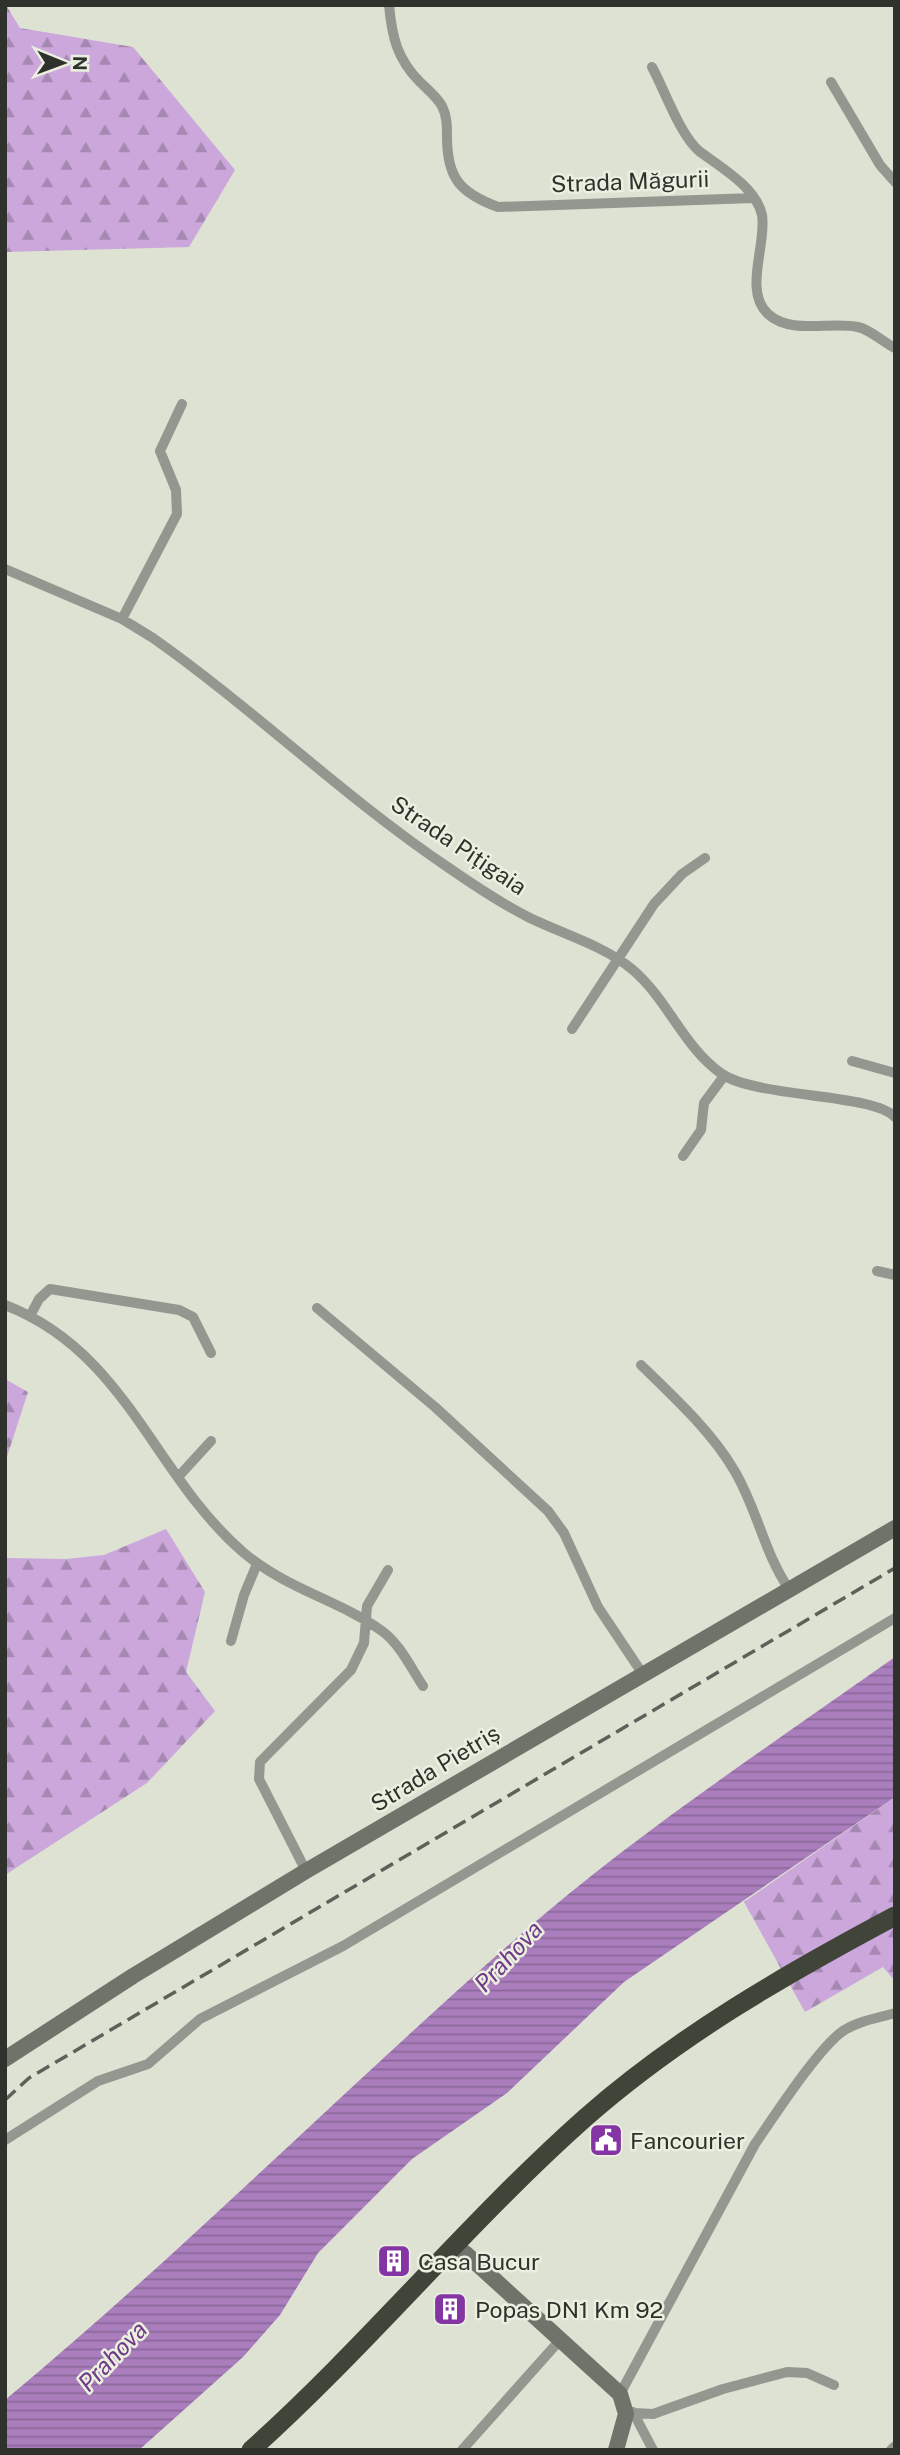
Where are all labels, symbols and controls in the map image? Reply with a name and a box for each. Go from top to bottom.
north arrow [28,28,98,98]
text: N [69,56,91,71]
street label: Strada Măgurii [550,165,710,197]
street label: Strada Pițigaia [386,790,532,900]
street label: Strada Pietriș [366,1719,504,1817]
water label: Prahova [468,1915,548,1997]
public building icon: Fancourier [587,2121,625,2159]
place label: Fancourier [630,2127,745,2154]
building icon: Casa Bucur [375,2242,413,2280]
place label: Casa Bucur [418,2248,540,2275]
building icon: Popas DN1 Km 92 [431,2290,469,2328]
place label: Popas DN1 Km 92 [475,2296,663,2323]
water label: Prahova [72,2315,152,2397]

